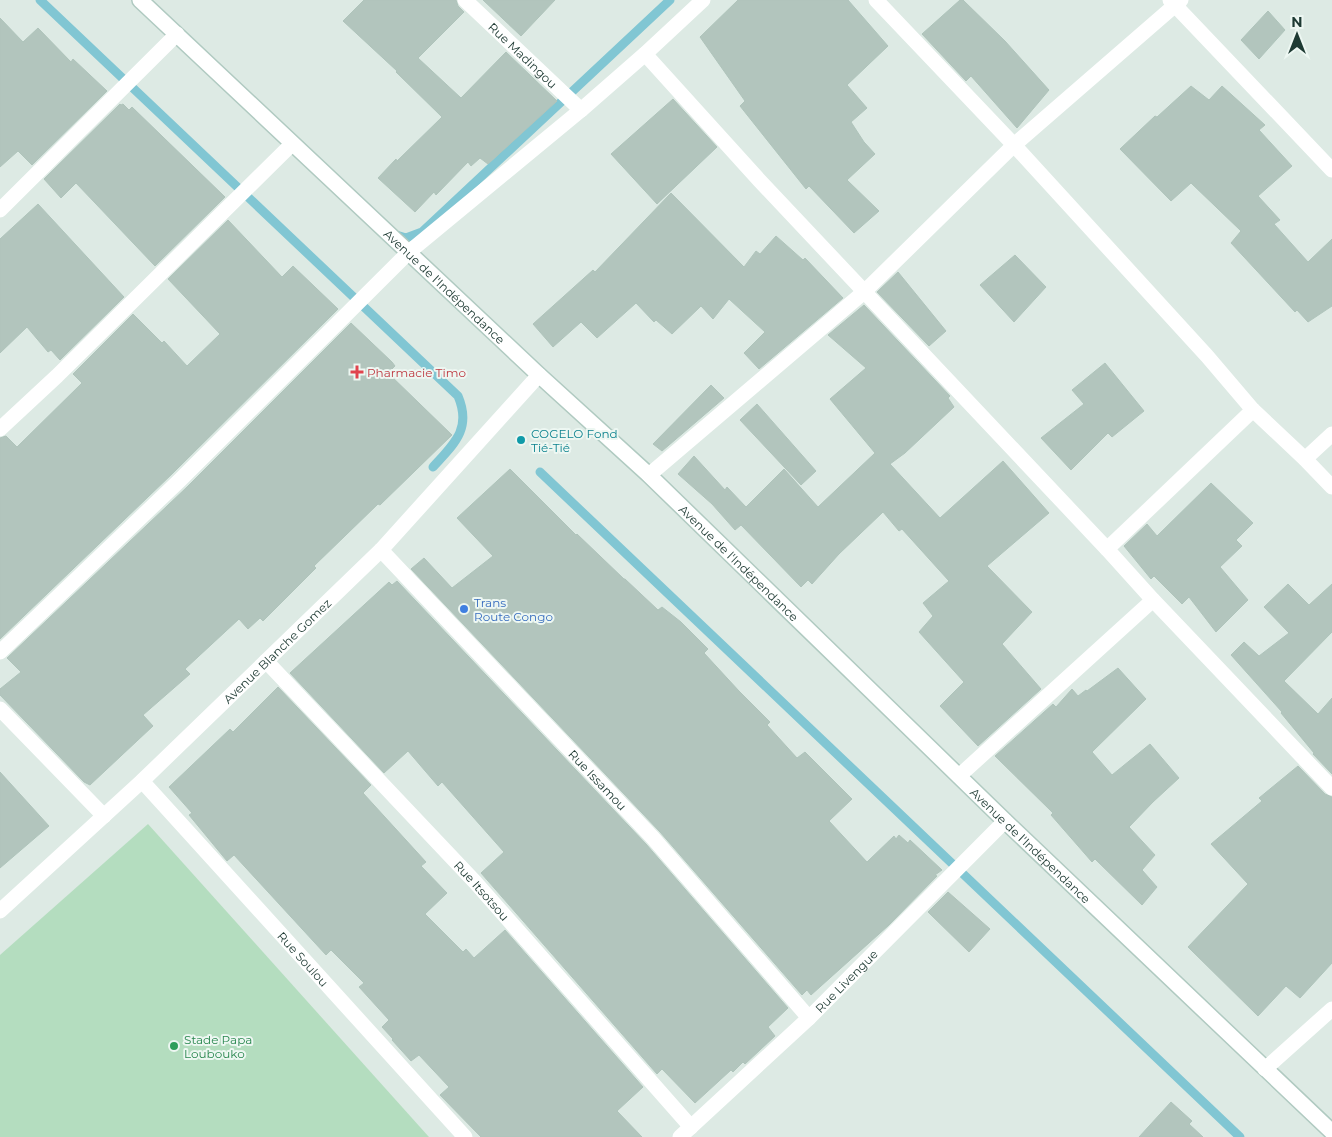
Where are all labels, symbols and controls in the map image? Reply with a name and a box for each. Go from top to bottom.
north arrow [1272,10,1322,60]
text: N [1291,13,1303,31]
street label: Rue Madingou [486,19,561,91]
street label: Avenue de l'Indépendance [381,226,508,347]
place label: Pharmacie Timo [367,365,466,380]
marker: Pharmacie Timo [351,366,363,378]
place label: COGELO Fond Tié-Tié [531,426,618,455]
marker: COGELO Fond Tié-Tié [515,434,527,446]
street label: Avenue de l'Indépendance [676,501,802,624]
street label: Avenue Blanche Gomez [220,595,334,706]
place label: Trans Route Congo [474,595,553,624]
marker: Trans Route Congo [458,603,470,615]
street label: Rue Issamou [566,746,630,813]
street label: Avenue de l'Indépendance [968,784,1094,906]
street label: Rue Itsotsou [451,857,513,923]
street label: Rue Soulou [275,928,332,989]
street label: Rue Livengue [812,946,881,1015]
place label: Stade Papa Loubouko [184,1032,252,1061]
marker: Stade Papa Loubouko [168,1040,180,1052]

